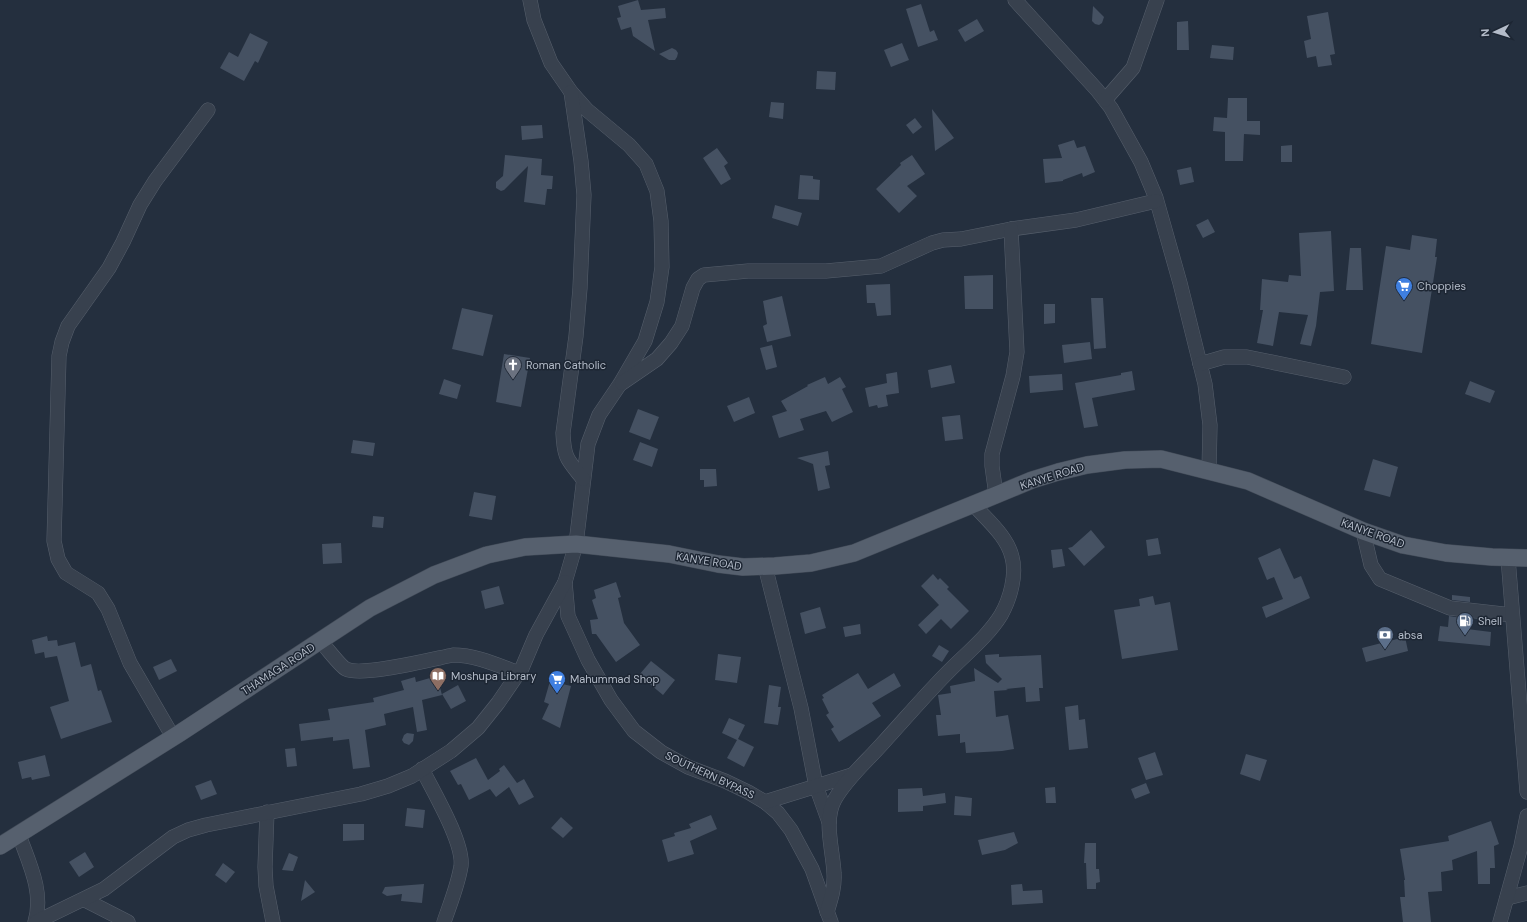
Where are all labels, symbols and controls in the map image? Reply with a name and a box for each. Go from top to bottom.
north arrow [1475,12,1515,52]
text: N [1478,28,1492,37]
supermarket icon: Choppies [1394,276,1414,301]
place label: Choppies [1417,279,1466,293]
church icon: Roman Catholic [503,355,523,380]
place label: Roman Catholic [526,358,606,372]
street label: KANYE ROAD [1018,460,1086,492]
street label: KANYE ROAD [1339,515,1407,551]
street label: KANYE ROAD [675,549,743,573]
fuel station icon: Shell [1455,611,1475,636]
place label: Shell [1478,614,1502,628]
bank icon: absa [1375,625,1395,650]
place label: absa [1398,628,1422,642]
street label: THAMAGA ROAD [239,640,318,698]
library icon: Moshupa Library [428,666,448,691]
place label: Moshupa Library [451,669,536,683]
supermarket icon: Mahummad Shop [547,669,567,694]
place label: Mahummad Shop [570,672,659,686]
street label: SOUTHERN BYPASS [663,748,757,802]

